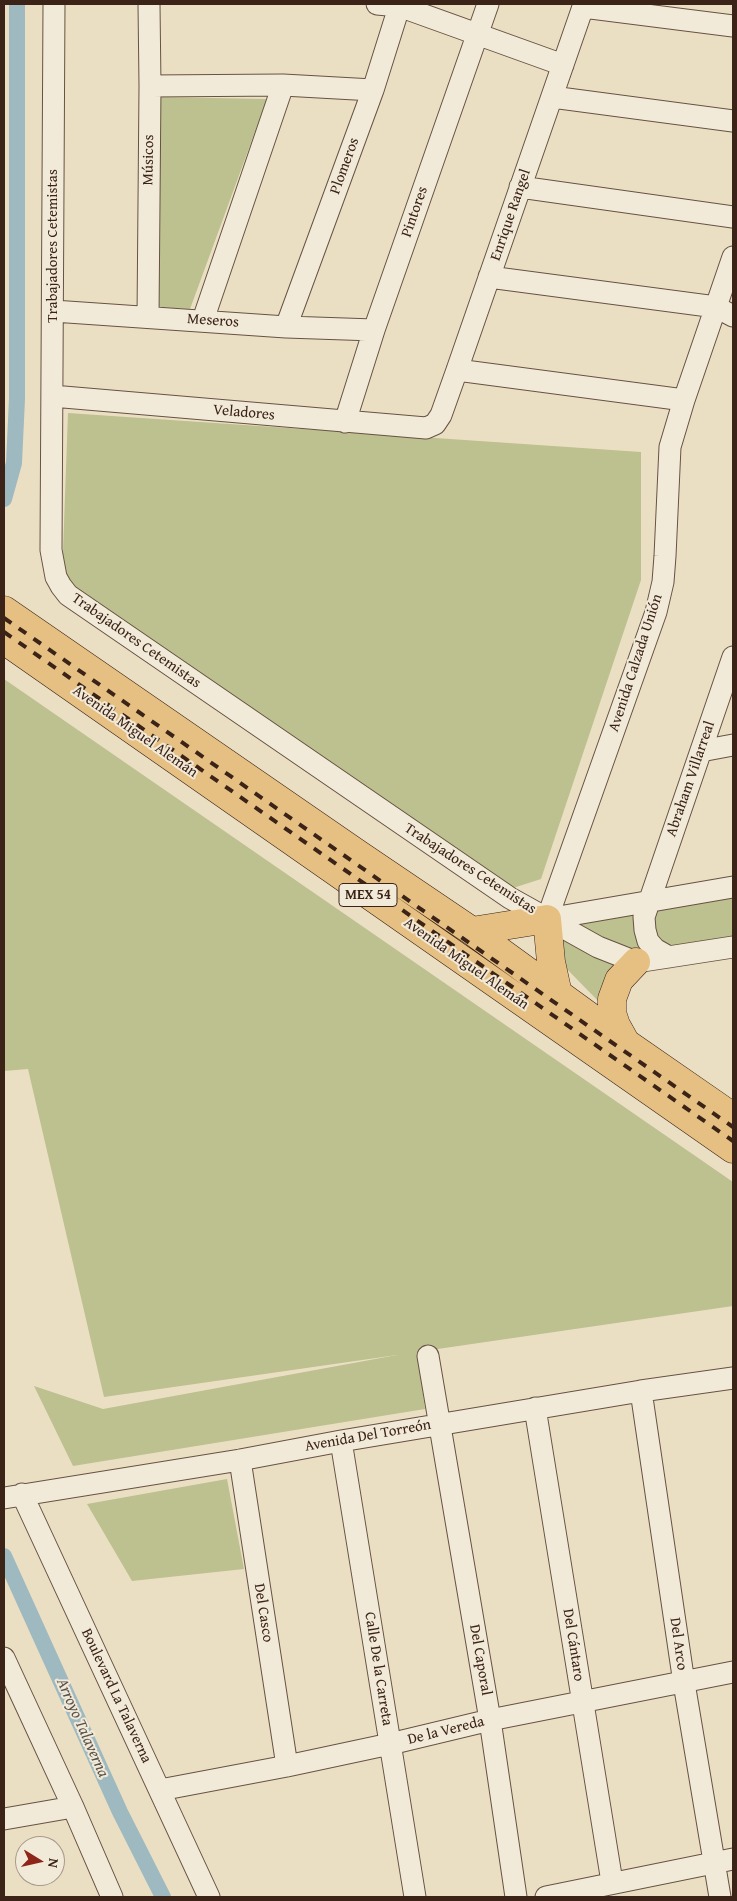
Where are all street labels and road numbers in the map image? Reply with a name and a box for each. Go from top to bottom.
street label: Músicos [140,134,158,186]
street label: Plomeros [326,135,364,197]
street label: Enrique Rangel [487,167,535,263]
street label: Trabajadores Cetemistas [44,169,62,323]
street label: Pintores [398,184,432,240]
street label: Meseros [186,310,240,332]
street label: Veladores [212,401,276,425]
street label: Trabajadores Cetemistas [68,590,204,692]
street label: Avenida Calzada Unión [605,592,667,734]
street label: Avenida Miguel Alemán [69,682,201,782]
street label: Abraham Villarreal [663,719,719,839]
street label: Trabajadores Cetemistas [401,820,539,918]
road number: MEX 54 [339,884,397,906]
street label: Avenida Miguel Alemán [400,914,532,1014]
street label: Avenida Del Torreón [303,1416,433,1456]
street label: Del Casco [249,1582,277,1644]
street label: Del Cántaro [558,1607,588,1683]
street label: Calle De la Carreta [360,1611,396,1727]
street label: Del Arco [665,1616,691,1672]
street label: Del Caporal [465,1623,495,1697]
street label: Boulevard La Talaverna [77,1626,155,1766]
street label: De la Vereda [406,1713,486,1749]

